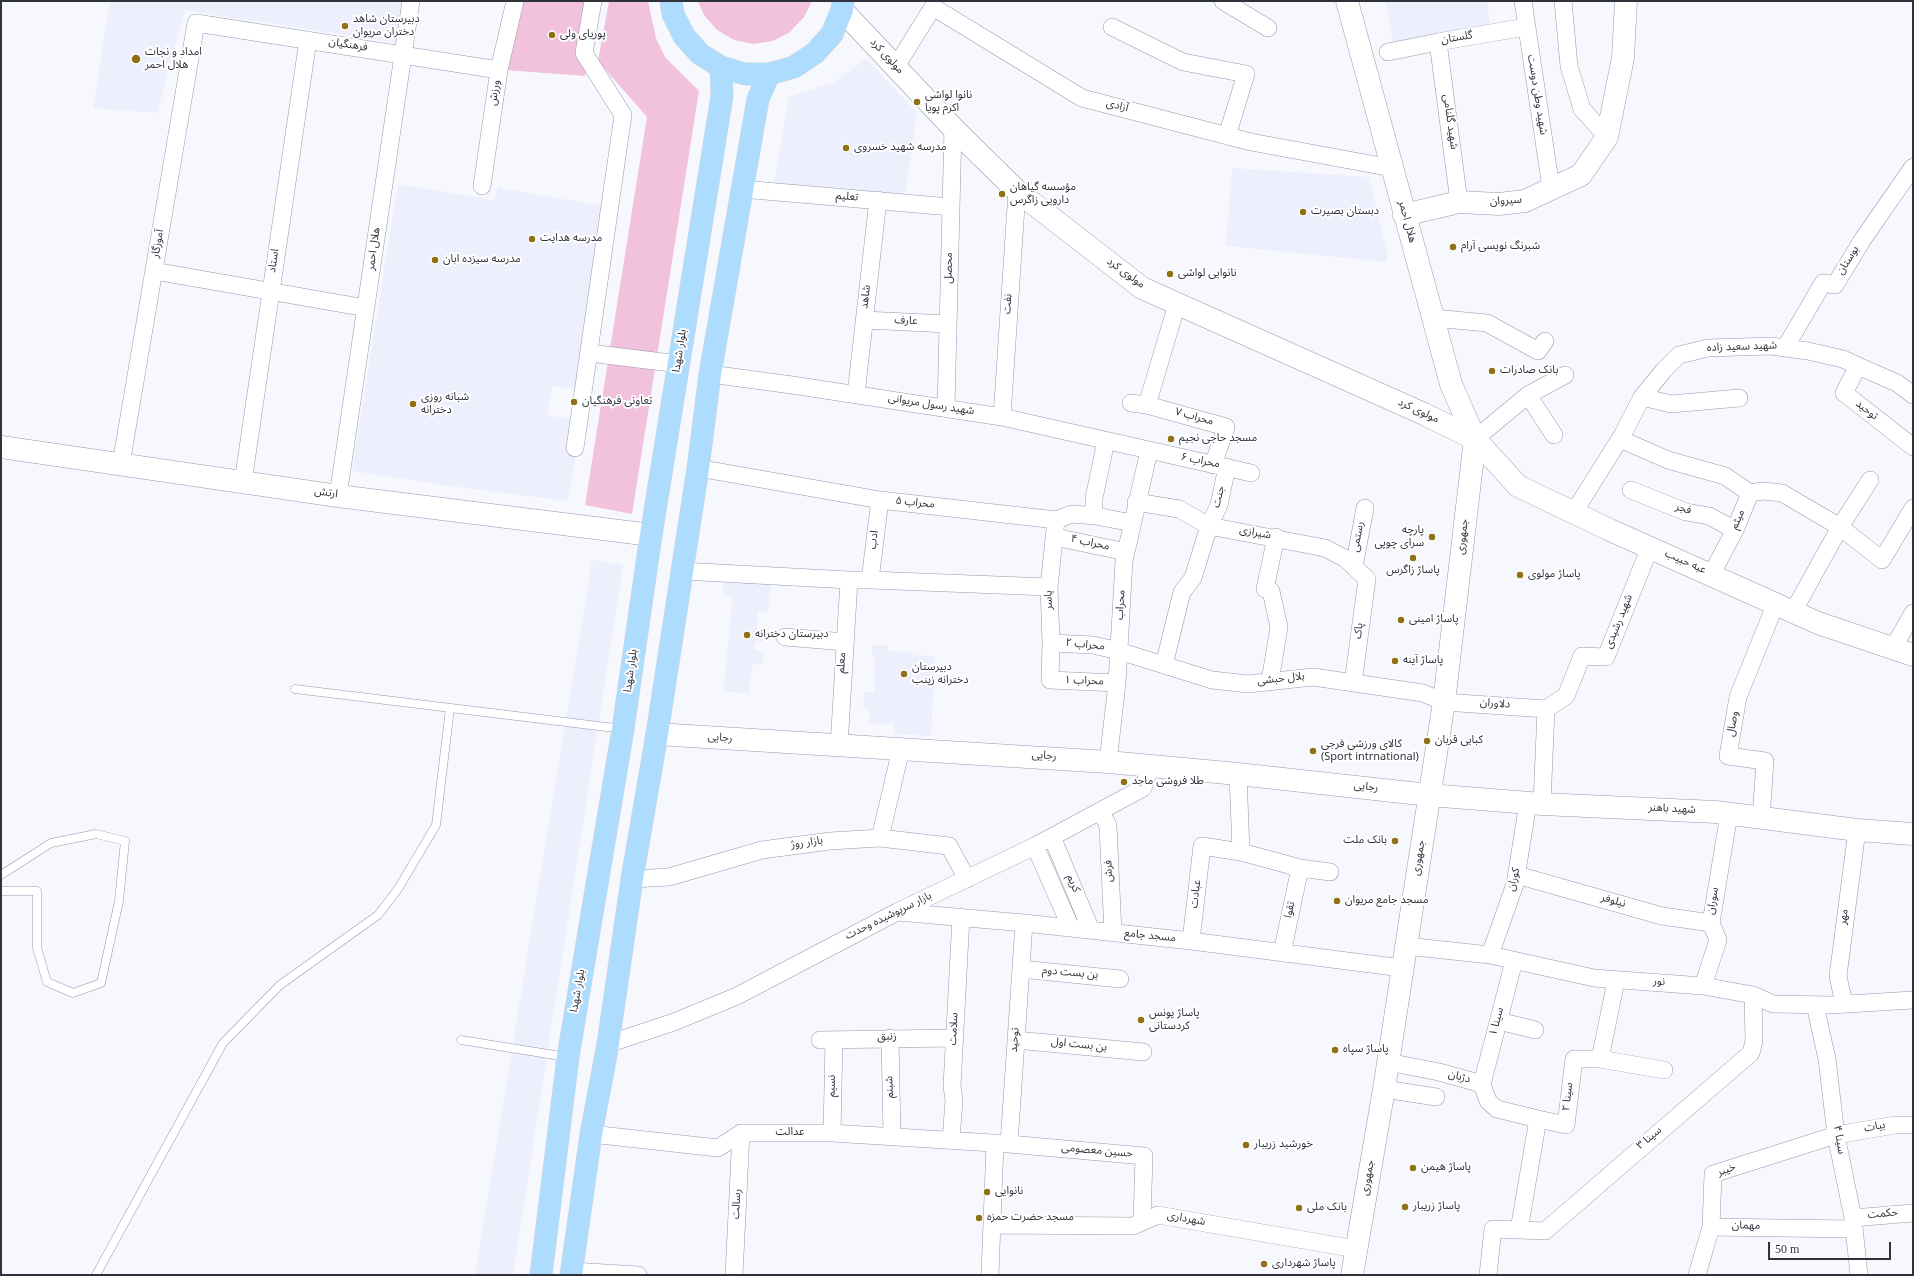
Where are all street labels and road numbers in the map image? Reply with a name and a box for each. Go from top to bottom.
street label: گلستان [1440,30,1474,48]
street label: فرهنگیان [328,36,368,56]
street label: مولوی کرد [866,36,906,78]
street label: شهید وطن دوست [1523,54,1549,136]
street label: ورزش [488,79,504,107]
street label: شهید گلنامی [1439,94,1459,150]
street label: آزادی [1104,98,1130,116]
street label: تعلیم [835,190,859,206]
street label: سیروان [1490,194,1522,210]
street label: هلال احمر [1394,199,1418,245]
street label: هلال احمر [365,227,385,271]
street label: آموزگار [150,229,168,259]
street label: بوستان [1835,244,1863,278]
street label: استاد [267,248,283,274]
street label: محصل [943,252,957,284]
street label: مولوی کرد [1103,256,1147,292]
street label: شاهد [859,284,875,310]
street label: نفت [1002,293,1016,315]
street label: عارف [894,315,918,329]
street label: بلوار شهدا [671,328,691,374]
street label: شهید سعید زاده [1707,340,1777,356]
street label: شهید رسول مریوانی [887,393,975,419]
street label: مولوی کرد [1395,397,1441,427]
street label: توحید [1852,398,1880,424]
street label: محراب ۷ [1173,407,1215,429]
street label: محراب ۶ [1179,452,1221,472]
street label: جنت [1211,485,1229,509]
street label: ارتش [313,486,339,502]
street label: محراب ۵ [895,495,935,513]
street label: فجر [1673,501,1693,519]
street label: میثم [1729,508,1749,532]
street label: جمهوری [1455,518,1473,556]
street label: رستمی [1350,521,1368,553]
street label: شیرازی [1238,525,1272,543]
street label: ادب [867,530,883,550]
street label: محراب ۴ [1069,533,1111,555]
street label: عبه حبیب [1662,548,1708,578]
street label: محراب [1114,589,1130,621]
street label: یاسر [1043,590,1057,610]
street label: شهید رشیدی [1603,593,1637,651]
street label: پاک [1352,622,1368,640]
street label: محراب ۲ [1065,637,1105,655]
street label: بلوار شهدا [622,648,642,694]
street label: معلم [836,652,850,674]
street label: بلال حبشی [1257,671,1305,689]
street label: محراب ۱ [1064,675,1104,689]
street label: دلاوران [1479,697,1511,713]
street label: وصال [1725,710,1743,738]
street label: رجایی [707,732,733,746]
street label: رجایی [1031,750,1057,764]
street label: رجایی [1353,780,1379,796]
street label: شهید باهنر [1648,802,1696,818]
street label: بازار روژ [790,835,824,853]
street label: جمهوری [1411,839,1429,877]
street label: فرش [1103,860,1117,882]
street label: کوران [1506,867,1524,893]
street label: کریم [1063,873,1081,895]
street label: عبادت [1189,879,1205,909]
street label: سوران [1705,886,1723,916]
street label: بازار سرپوشیده وحدت [844,890,934,944]
street label: نیلوفر [1599,892,1627,912]
street label: تقوا [1283,901,1299,919]
street label: مهر [1837,908,1853,926]
street label: مسجد جامع [1123,928,1177,946]
street label: بن بست دوم [1041,965,1099,983]
street label: بلوار شهدا [569,968,589,1014]
street label: نور [1653,976,1665,990]
street label: سینا ۱ [1488,1006,1508,1038]
street label: سلامت [948,1012,962,1046]
street label: توحید [1009,1027,1023,1053]
street label: زنبق [877,1031,897,1045]
street label: بن بست اول [1050,1036,1108,1056]
street label: دژبان [1446,1069,1472,1087]
street label: نسیم [826,1075,840,1097]
street label: شبنم [884,1076,898,1098]
street label: سینا ۲ [1561,1082,1577,1112]
street label: بیات [1863,1120,1887,1136]
street label: سینا ۳ [1635,1125,1665,1153]
street label: سینا ۴ [1829,1125,1847,1155]
street label: عدالت [776,1126,804,1140]
street label: حسین معصومی [1061,1142,1133,1162]
street label: جمهوری [1359,1159,1379,1197]
street label: خیبر [1716,1161,1738,1181]
street label: رسالت [731,1188,745,1220]
street label: حکمت [1867,1207,1899,1223]
street label: شهرداری [1166,1210,1206,1230]
street label: مهمان [1732,1220,1760,1234]

